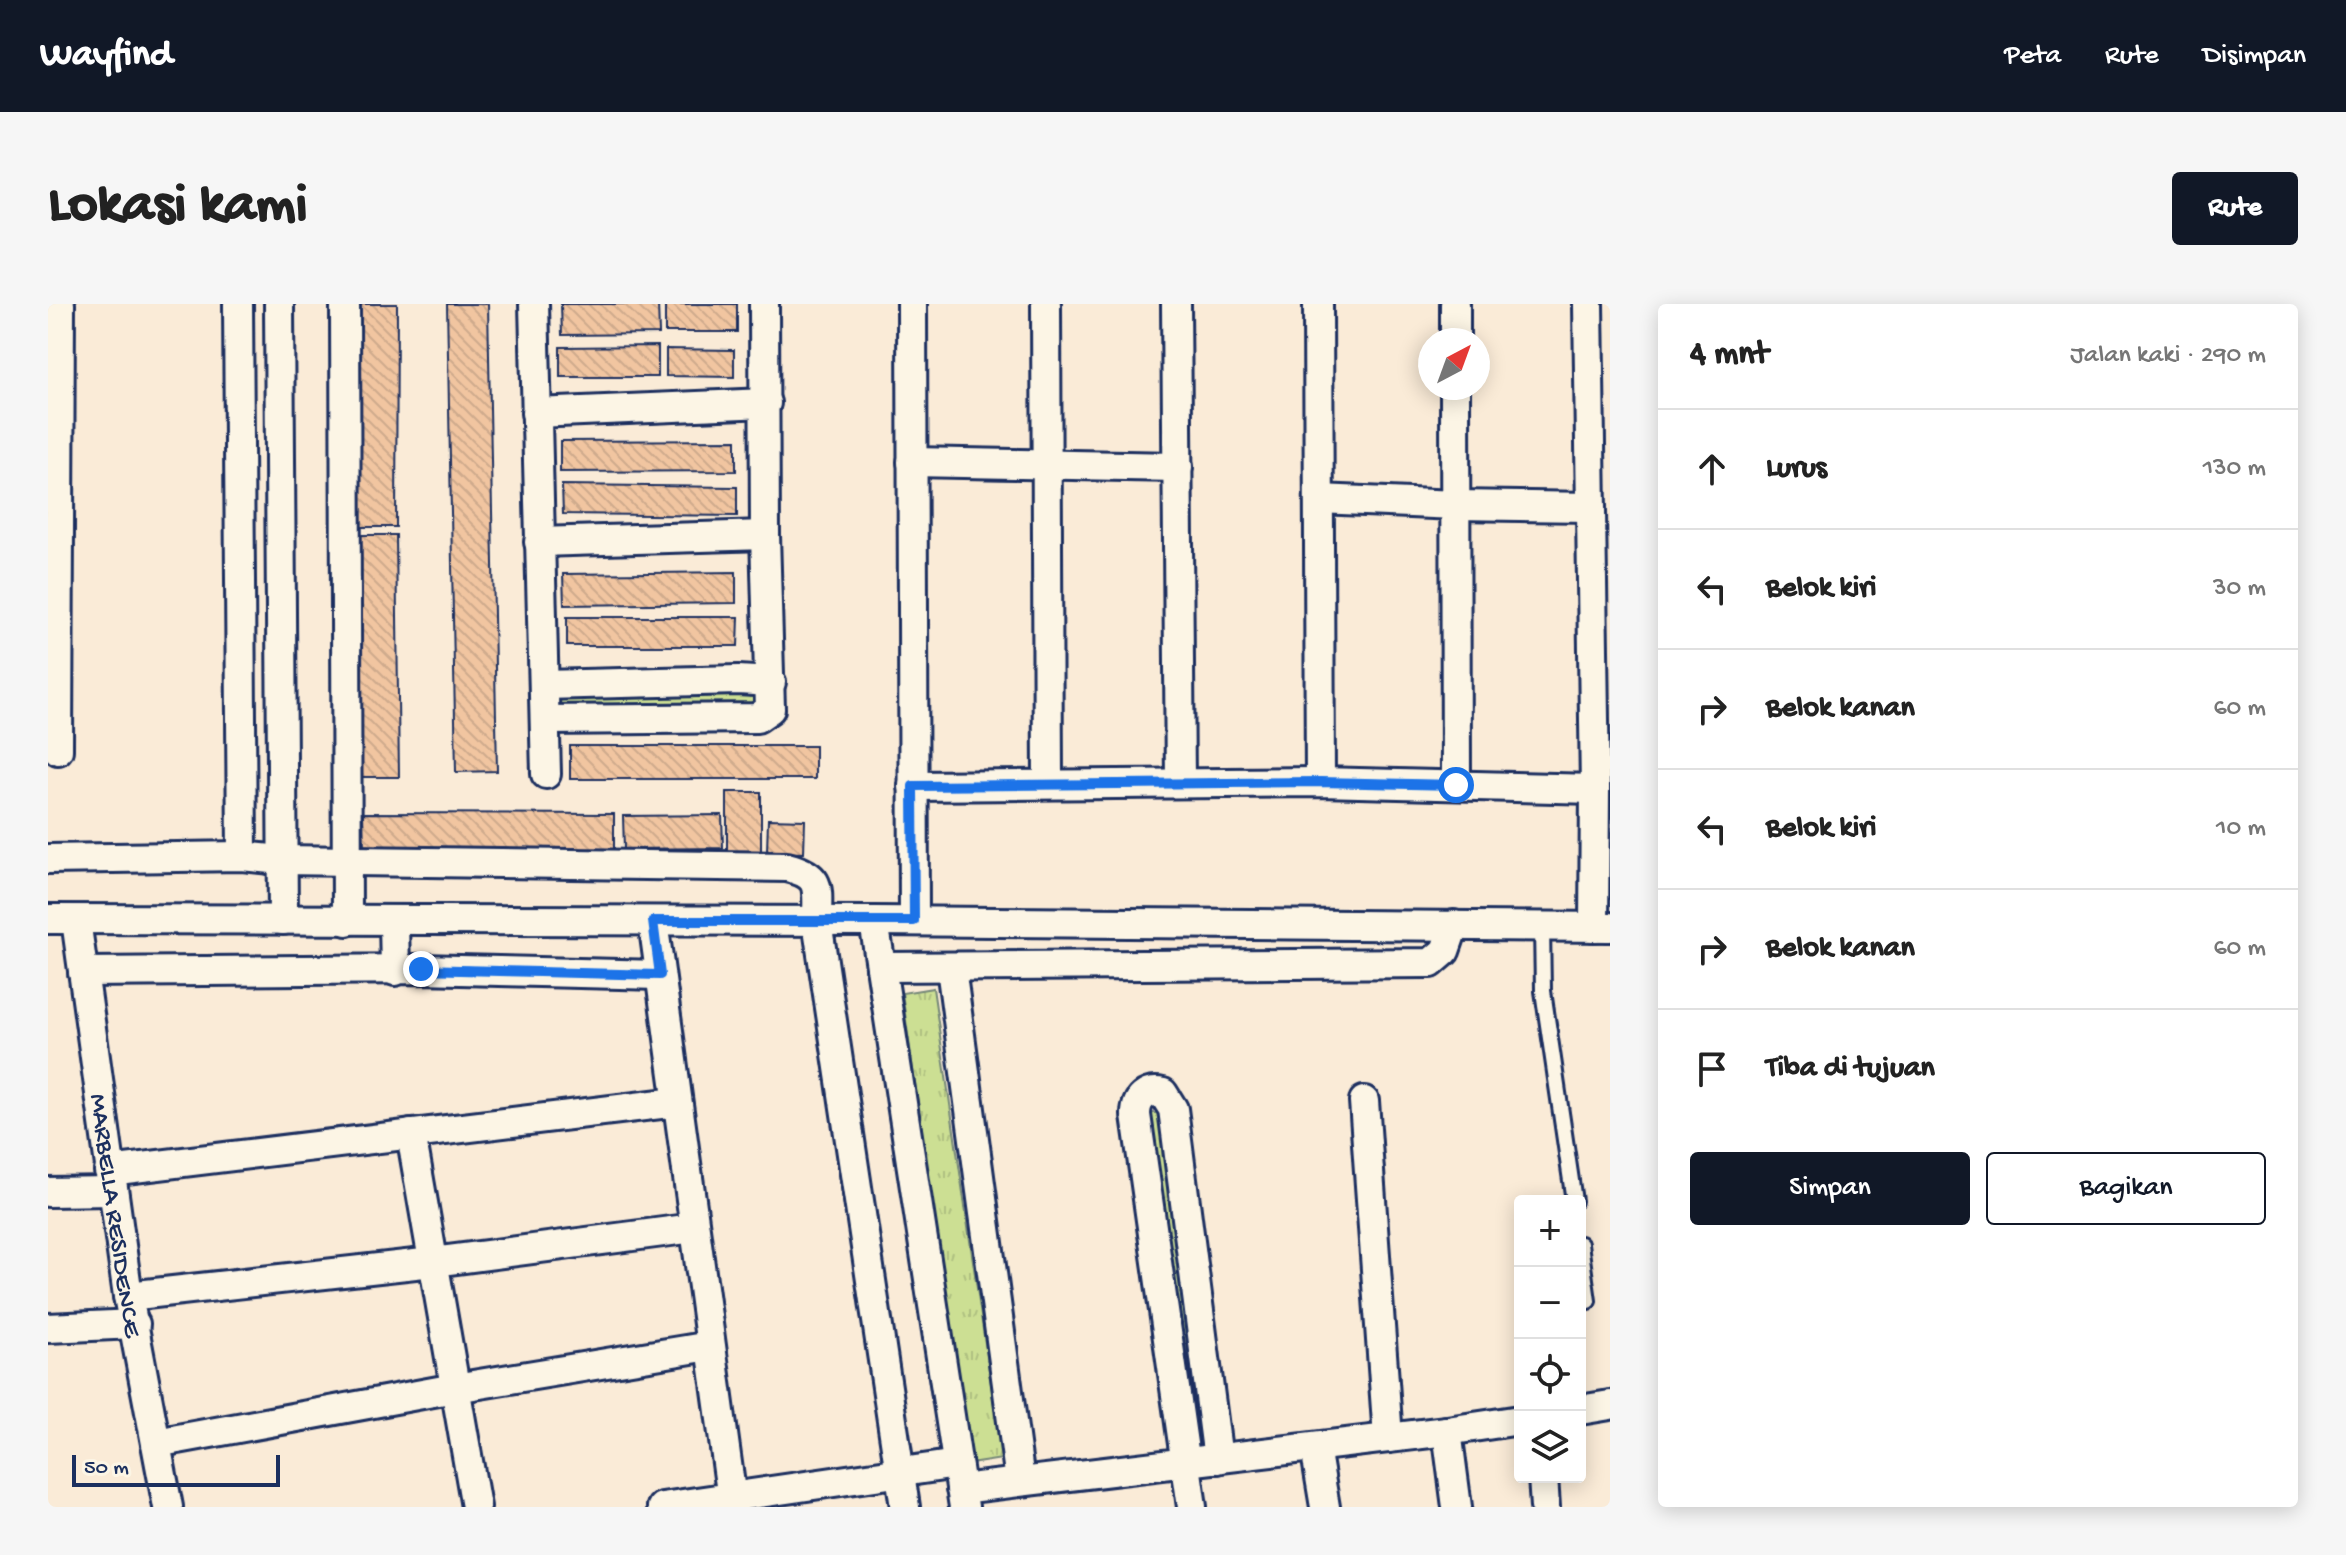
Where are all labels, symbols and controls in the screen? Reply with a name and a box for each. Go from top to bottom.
text: Wayfind [40,34,172,78]
text: Peta [2004,40,2061,73]
text: Rute [2105,40,2159,73]
text: Disimpan [2203,40,2306,73]
button: Rute [2172,172,2298,245]
text: Lokasi kami [48,175,308,241]
north arrow [1418,328,1490,400]
text: 4 mnt [1690,336,1768,376]
text: Jalan kaki · 290 m [2070,341,2266,372]
icon: ahead [1690,447,1734,491]
text: Lurus [1766,452,1827,487]
text: 130 m [2203,454,2266,485]
icon: left [1690,567,1734,611]
text: Belok kiri [1766,572,1876,607]
text: 30 m [2213,574,2266,605]
icon: right [1690,687,1734,731]
text: Belok kanan [1766,692,1915,727]
text: 60 m [2213,694,2266,725]
route start [1438,767,1474,803]
icon: left [1690,807,1734,851]
text: Belok kiri [1766,812,1876,847]
text: 10 m [2216,814,2266,845]
icon: right [1690,927,1734,971]
text: Belok kanan [1766,932,1915,967]
text: 60 m [2213,934,2266,965]
route end [403,951,439,987]
icon: arrive [1690,1047,1734,1091]
text: Tiba di tujuan [1766,1052,1935,1087]
street label: MARBELLA RESIDENCE [80,1092,147,1341]
button: Simpan [1690,1152,1970,1225]
button: Bagikan [1986,1152,2266,1225]
map controls [1514,1195,1586,1483]
button: + [1514,1195,1586,1267]
button: − [1514,1267,1586,1339]
button: locate [1514,1339,1586,1411]
button: layers [1514,1411,1586,1483]
scale bar [72,1451,280,1487]
text: 50 m [84,1456,129,1482]

